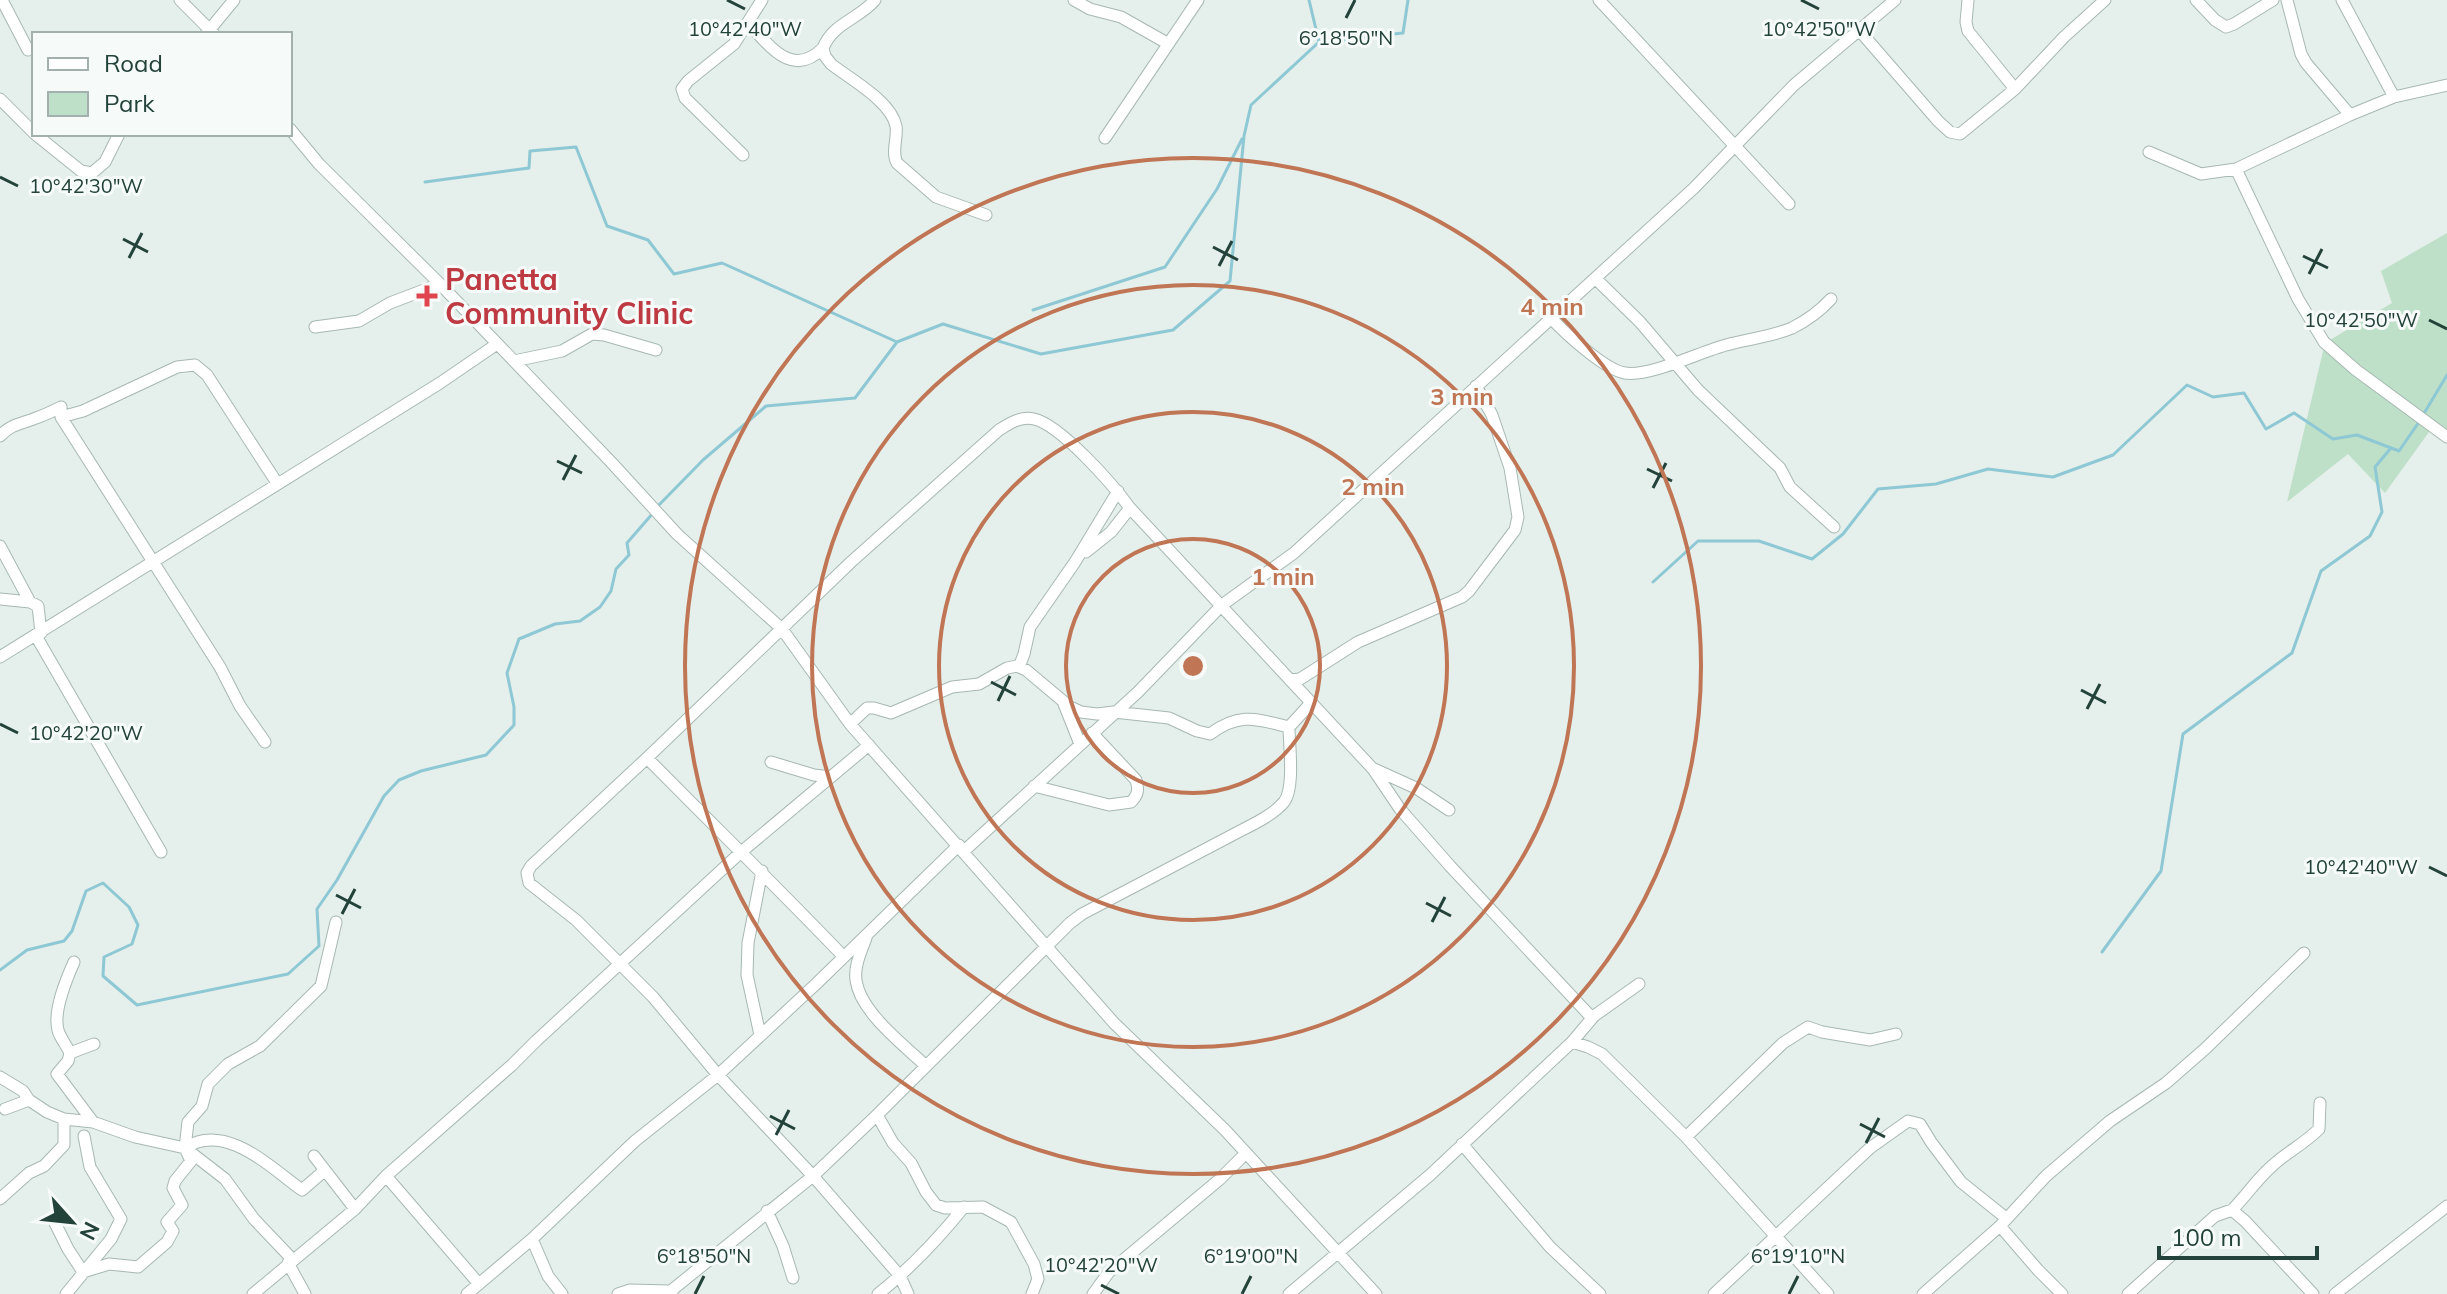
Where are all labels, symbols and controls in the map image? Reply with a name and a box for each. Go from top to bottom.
text: 10°42'40"W [688,16,802,41]
text: 10°42'50"W [1762,16,1876,41]
text: 6°18'50"N [1299,25,1393,50]
legend [32,32,292,136]
text: Road [104,48,163,78]
text: Park [104,88,155,118]
text: 10°42'30"W [29,173,143,198]
place label: Panetta Community Clinic [445,260,693,332]
marker: Panetta Community Clinic [416,285,438,307]
text: 4 min [1520,291,1584,321]
text: 10°42'50"W [2304,307,2418,332]
text: 3 min [1430,381,1494,411]
text: 2 min [1341,471,1405,501]
text: 1 min [1251,561,1315,591]
centre of rings [1179,652,1207,680]
text: 10°42'20"W [29,720,143,745]
text: 10°42'40"W [2304,854,2418,879]
north arrow [32,1182,112,1262]
scale bar [2159,1210,2317,1260]
text: N [74,1217,106,1245]
text: 100 m [2171,1222,2242,1252]
text: 6°18'50"N [657,1243,751,1268]
text: 6°19'00"N [1204,1243,1298,1268]
text: 6°19'10"N [1751,1243,1845,1268]
text: 10°42'20"W [1044,1252,1158,1277]

